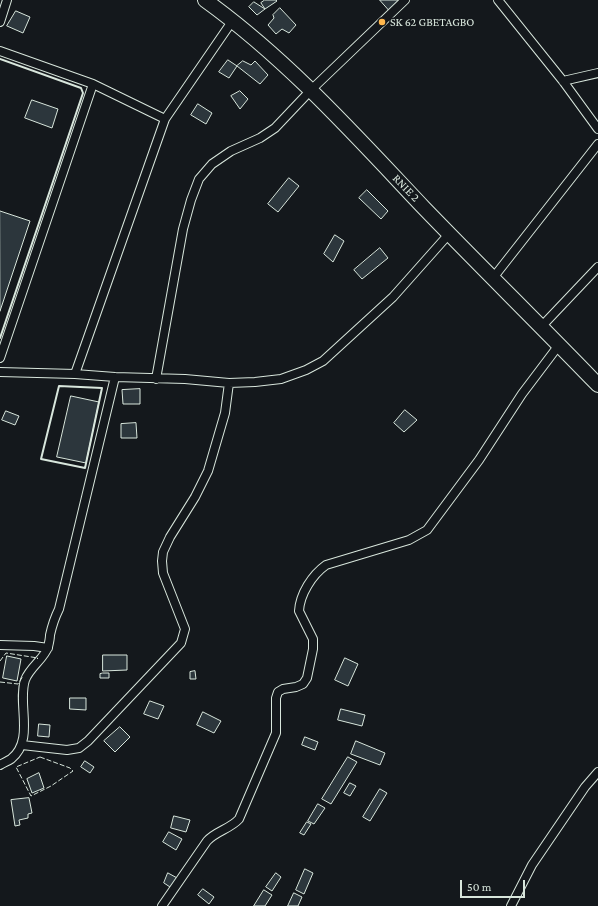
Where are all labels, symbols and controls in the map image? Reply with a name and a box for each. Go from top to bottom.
place label: SK 62 GBETAGBO [390,15,474,29]
marker: SK 62 GBETAGBO [377,17,387,27]
street label: RNIE 2 [389,171,423,205]
scale bar [462,872,527,898]
text: 50 m [467,880,491,894]

